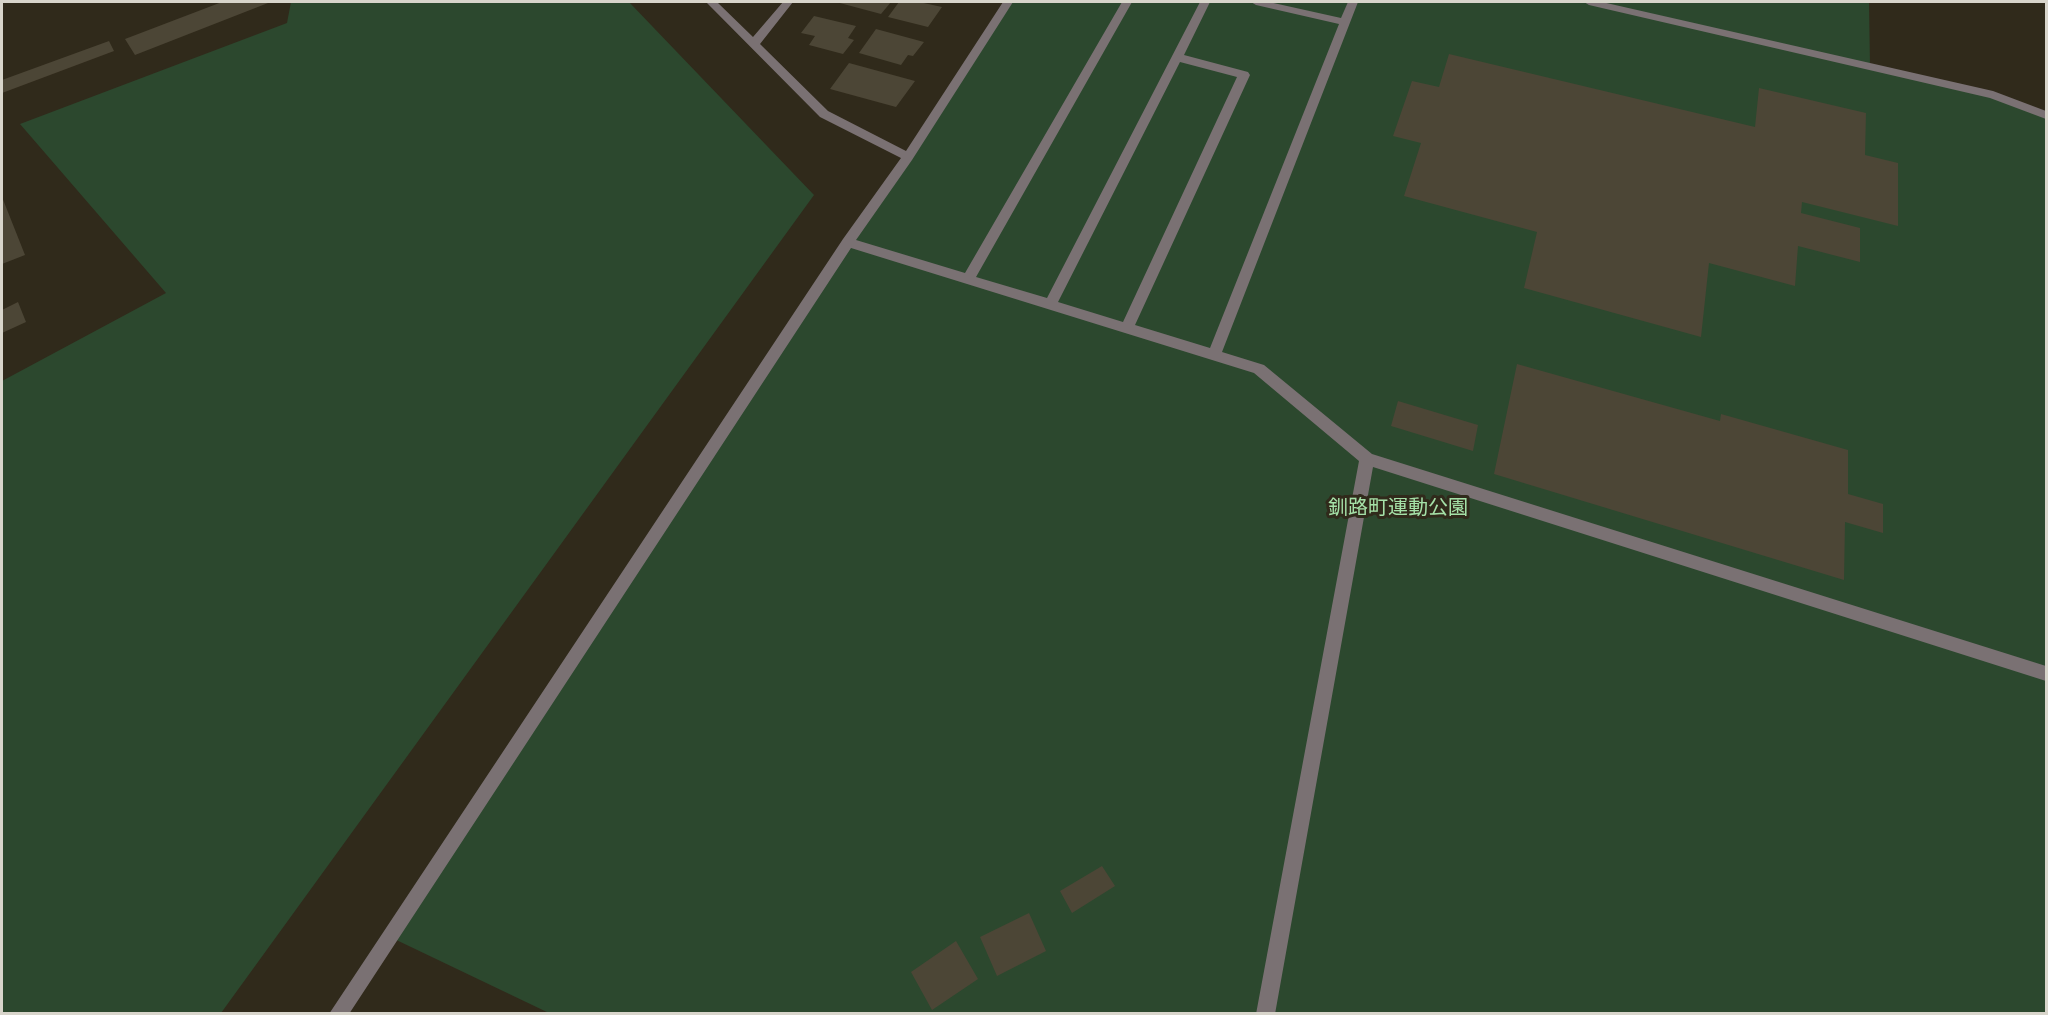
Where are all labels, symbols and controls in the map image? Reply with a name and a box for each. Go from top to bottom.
park label: 釧路町運動公園 [1328,496,1468,520]

